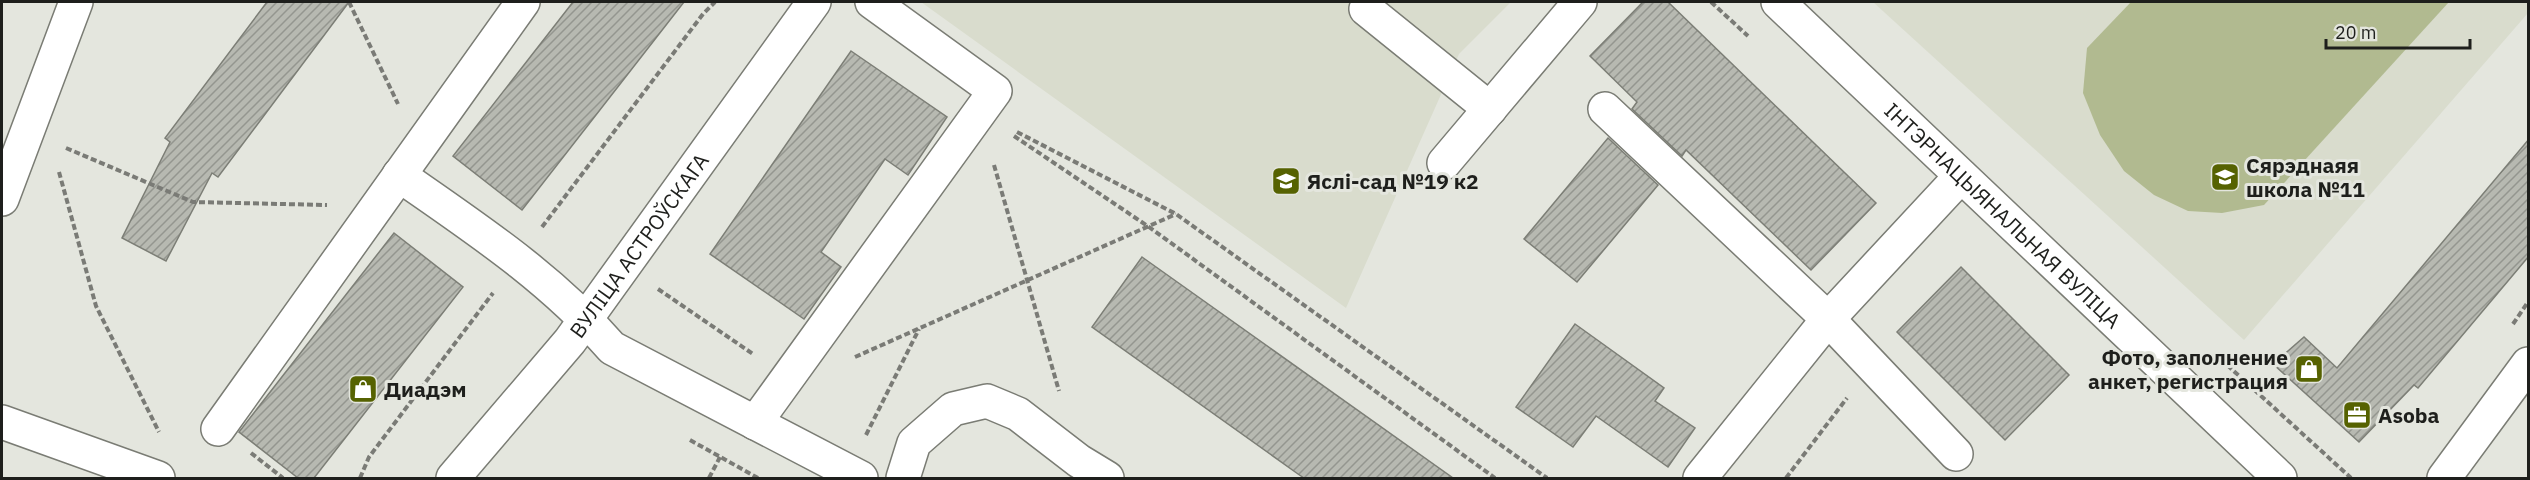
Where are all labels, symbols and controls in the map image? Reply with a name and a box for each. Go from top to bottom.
scale bar [2326,12,2470,50]
text: 20 m [2335,21,2377,44]
street label: ІНТЭРНАЦЫЯНАЛЬНАЯ ВУЛІЦА [1879,96,2127,334]
street label: ВУЛІЦА АСТРОЎСКАГА [563,148,715,343]
place label: Сярэднаяя школа №11 [2246,151,2365,203]
school or university icon: Сярэднаяя школа №11 [2209,161,2241,193]
school or university icon: Яслі-сад №19 к2 [1270,165,1302,197]
place label: Яслі-сад №19 к2 [1307,167,1479,195]
place label: Фото, заполнение анкет, регистрация [2088,343,2288,395]
shop icon: Фото, заполнение анкет, регистрация [2293,353,2325,385]
shop icon: Диадэм [347,373,379,405]
place label: Диадэм [384,375,467,403]
office icon: Asoba [2341,399,2373,431]
place label: Asoba [2378,401,2440,429]

